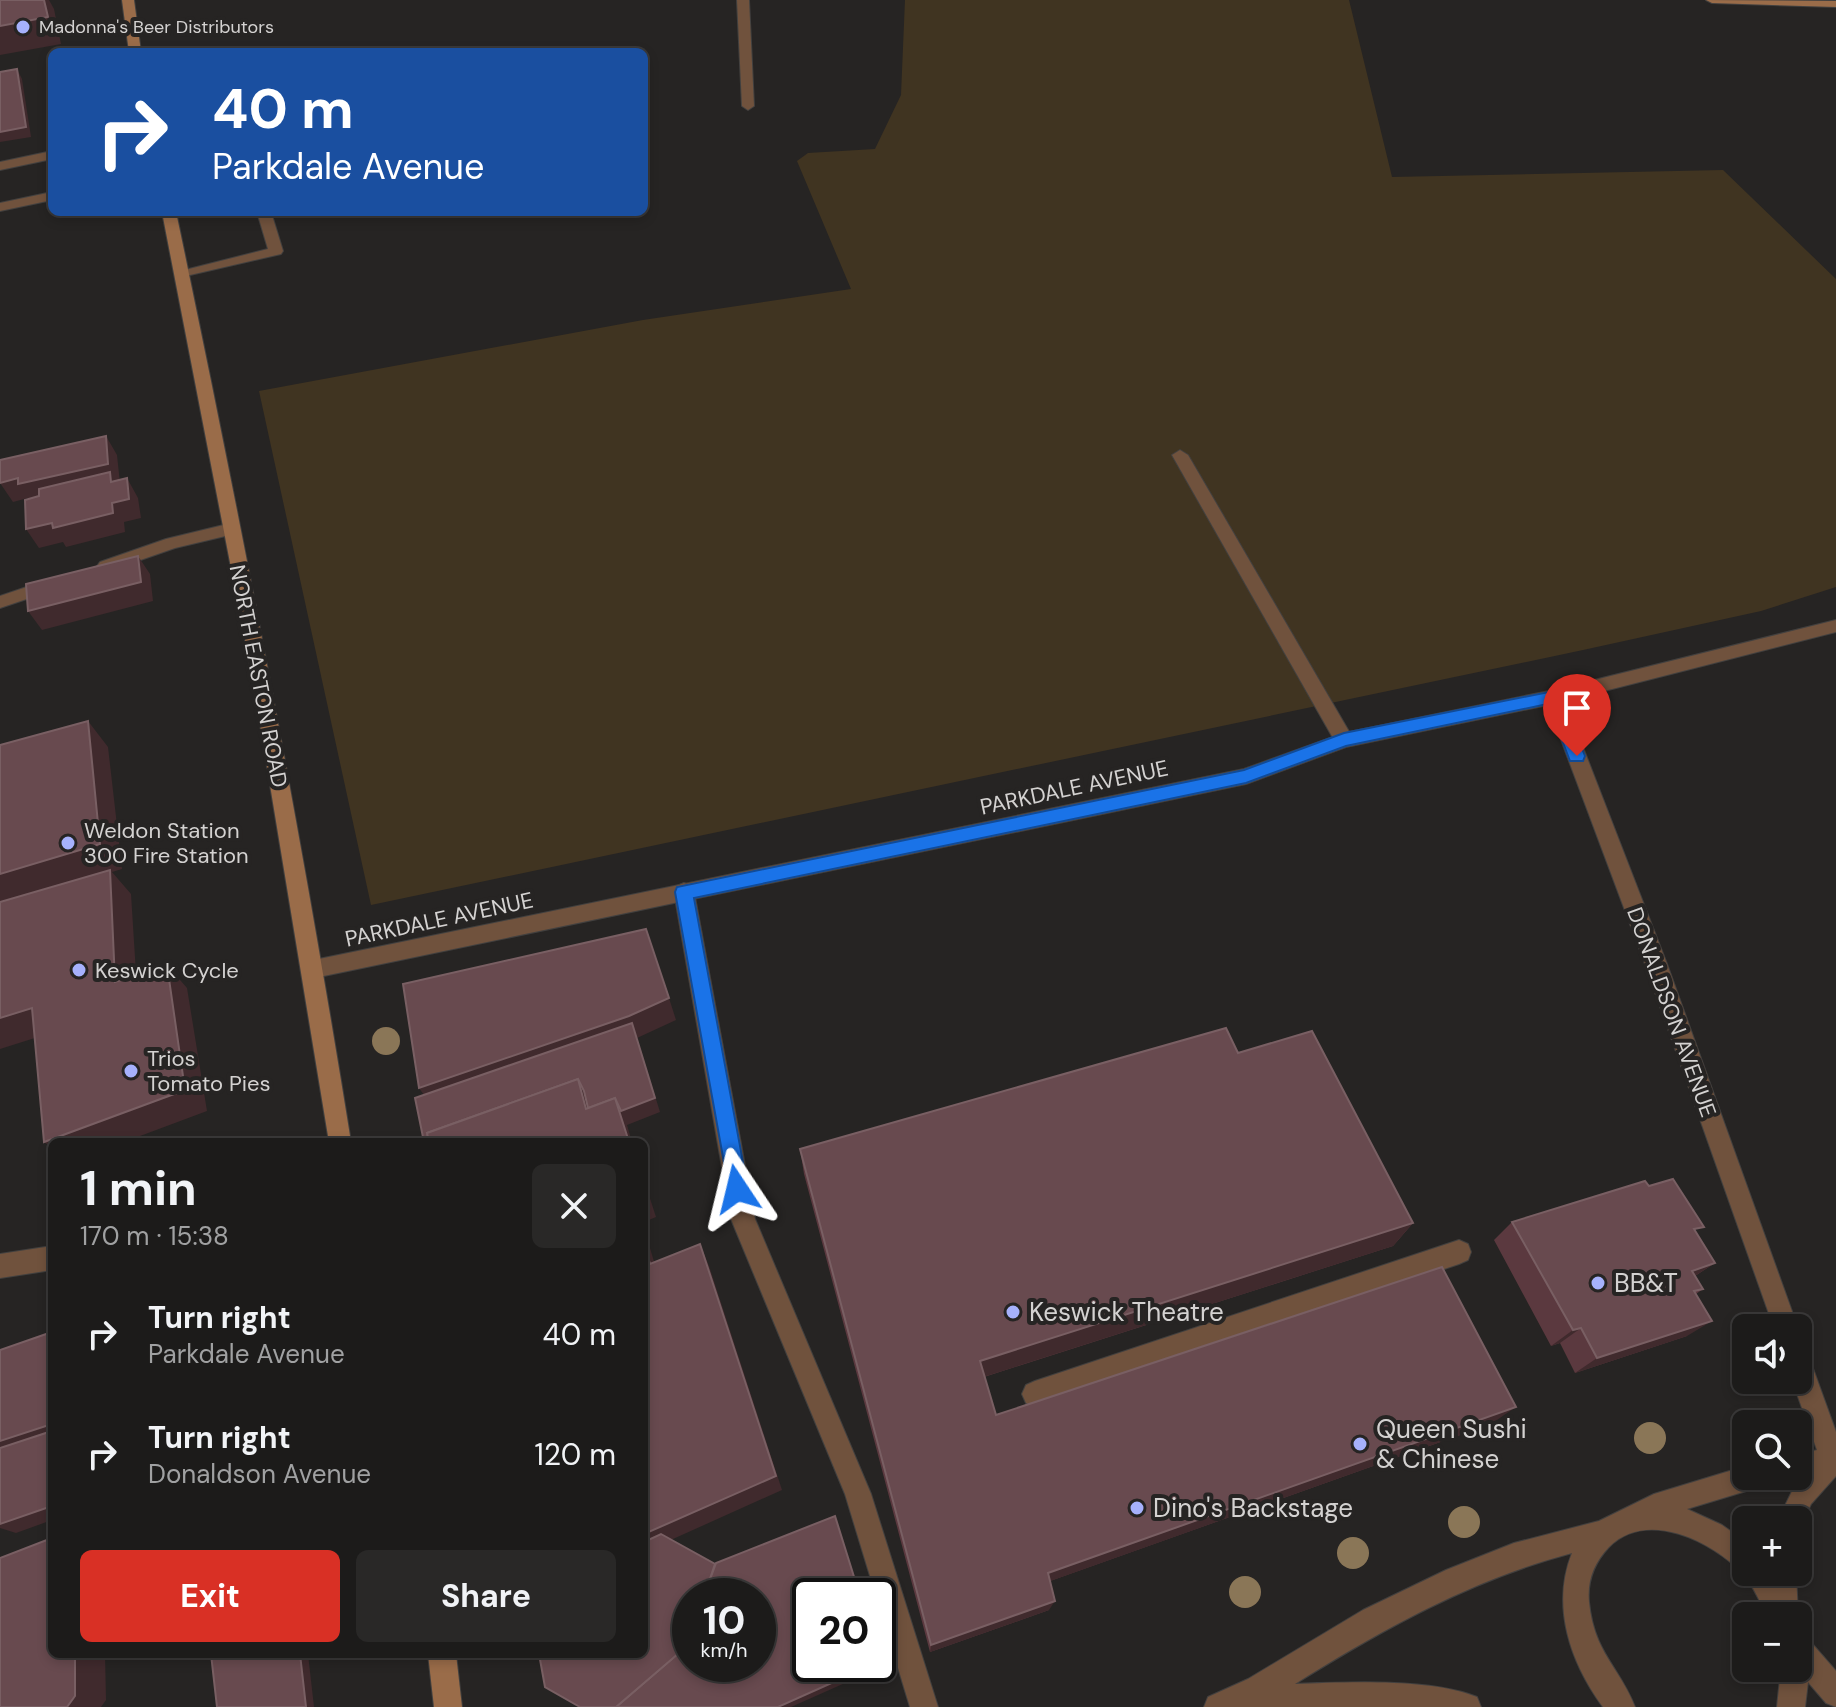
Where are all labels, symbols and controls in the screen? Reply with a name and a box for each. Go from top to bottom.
place label: Madonna's Beer Distributors [39,15,274,39]
marker: Madonna's Beer Distributors [14,18,32,36]
text: 40 m [212,72,354,145]
icon: right [80,80,184,184]
text: Parkdale Avenue [212,143,484,190]
street label: NORTH EASTON ROAD [223,562,294,790]
pin [1543,674,1611,756]
icon: arrive [1555,686,1599,730]
street label: PARKDALE AVENUE [977,753,1171,822]
place label: Weldon Station 300 Fire Station [84,816,249,870]
marker: Weldon Station 300 Fire Station [59,834,77,852]
street label: PARKDALE AVENUE [342,885,536,954]
street label: DONALDSON AVENUE [1620,903,1723,1121]
place label: Keswick Cycle [95,956,239,985]
marker: Keswick Cycle [70,961,88,979]
place label: Trios Tomato Pies [147,1044,270,1098]
marker: Trios Tomato Pies [122,1062,140,1080]
position arrow [695,1147,779,1231]
text: 1 min [80,1157,197,1220]
button: close [532,1164,616,1248]
text: 170 m · 15:38 [80,1219,229,1253]
place label: BB&T [1614,1266,1678,1300]
marker: BB&T [1589,1274,1607,1292]
place label: Keswick Theatre [1029,1295,1224,1329]
text: Turn right [148,1298,291,1337]
marker: Keswick Theatre [1004,1303,1022,1321]
icon: right [80,1312,124,1356]
map controls [1732,1314,1812,1682]
button: sound [1732,1314,1812,1394]
text: 40 m [543,1315,616,1354]
text: Parkdale Avenue [148,1337,345,1371]
button: search [1732,1410,1812,1490]
place label: Queen Sushi & Chinese [1376,1412,1527,1476]
text: Turn right [148,1418,291,1457]
icon: right [80,1432,124,1476]
text: 120 m [534,1435,616,1474]
marker: Queen Sushi & Chinese [1351,1435,1369,1453]
text: Donaldson Avenue [148,1457,371,1491]
place label: Dino's Backstage [1153,1491,1353,1525]
marker: Dino's Backstage [1128,1499,1146,1517]
button: + [1732,1506,1812,1586]
button: Exit [80,1550,340,1642]
button: Share [356,1550,616,1642]
speed limit sign: 20 [792,1578,896,1682]
text: 10 [703,1594,745,1646]
button: − [1732,1602,1812,1682]
text: km/h [700,1637,748,1663]

